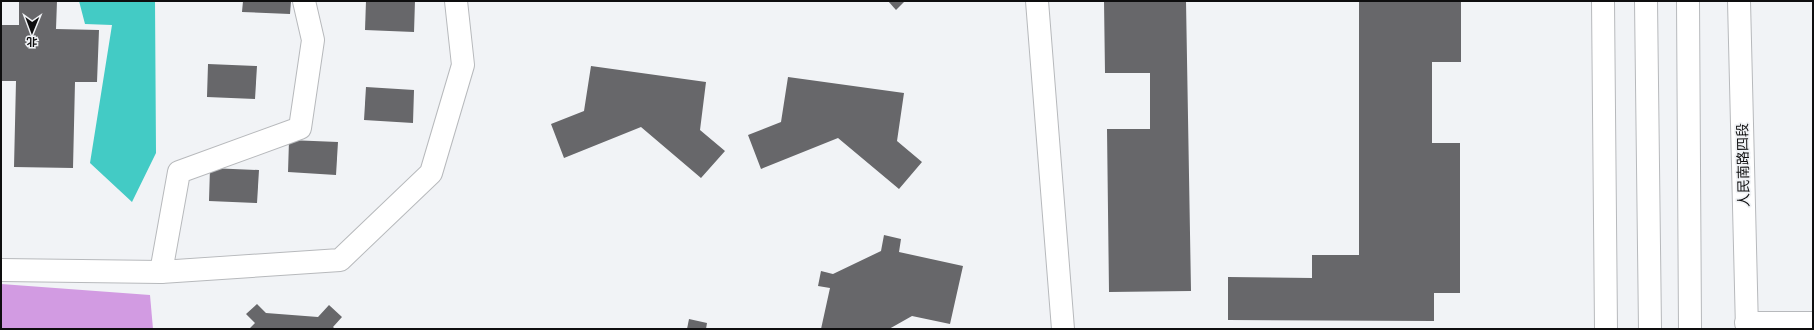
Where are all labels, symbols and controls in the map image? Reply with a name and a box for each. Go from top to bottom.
north arrow [12,12,52,52]
text: 北 [26,35,37,49]
street label: 人民南路四段 [1733,123,1753,207]

